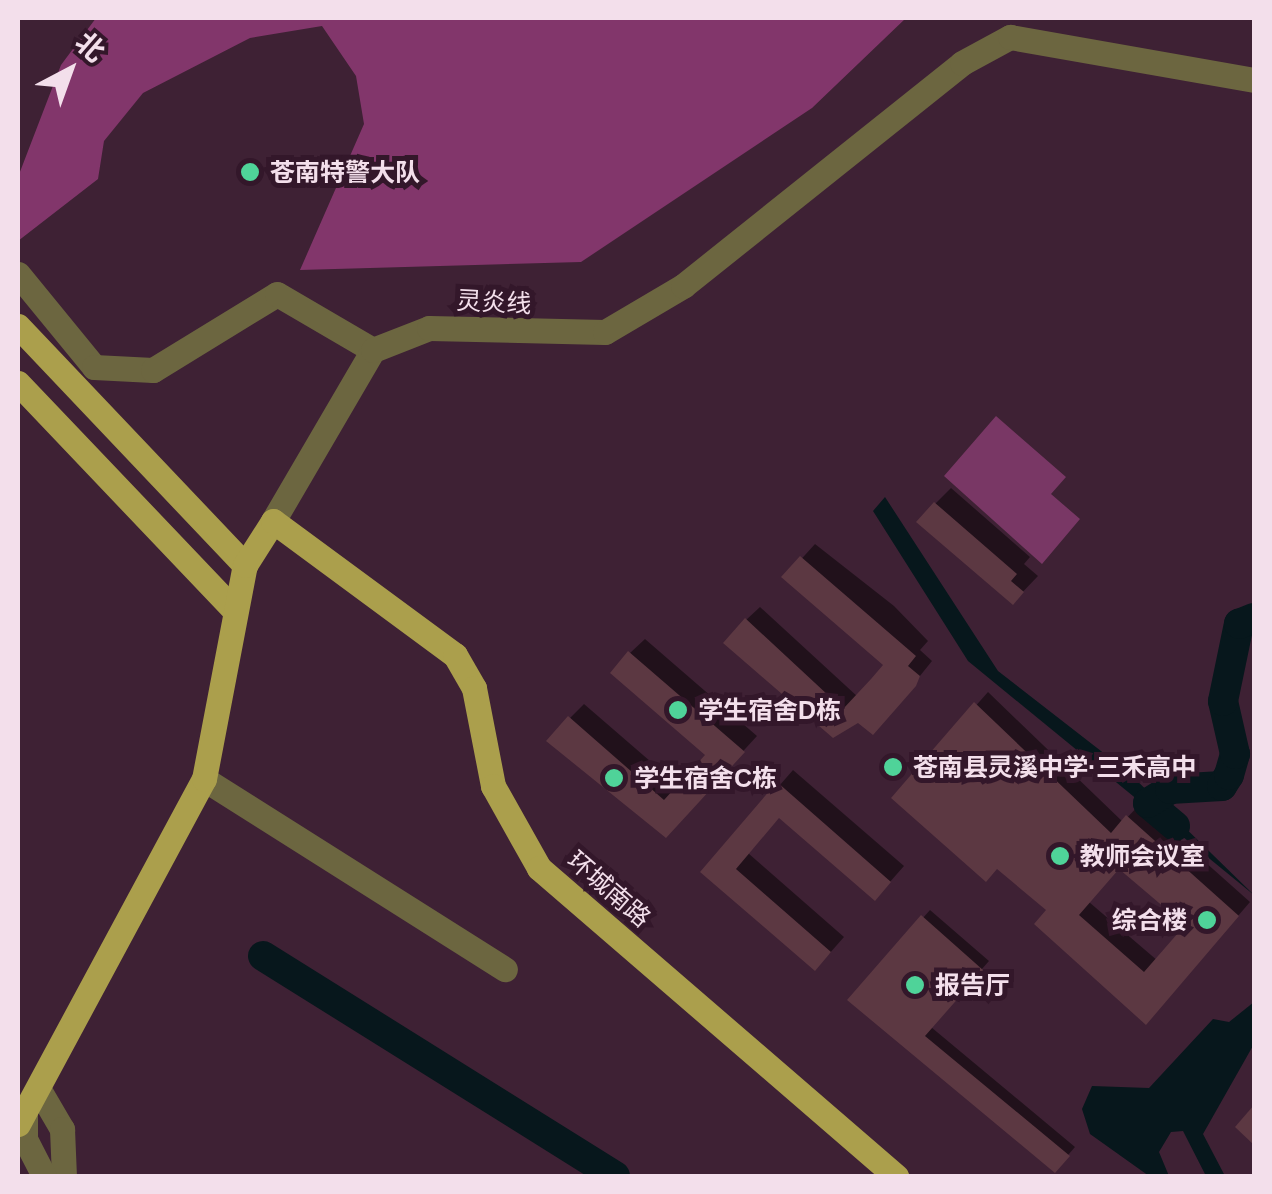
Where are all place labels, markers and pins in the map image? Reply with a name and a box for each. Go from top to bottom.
place label: 苍南特警大队 [270,157,420,187]
marker: 苍南特警大队 [239,161,261,183]
place label: 学生宿舍D栋 [698,695,841,725]
marker: 学生宿舍D栋 [667,699,689,721]
place label: 苍南县灵溪中学·三禾高中 [913,752,1196,782]
marker: 苍南县灵溪中学·三禾高中 [882,756,904,778]
place label: 学生宿舍C栋 [634,763,777,793]
marker: 学生宿舍C栋 [603,767,625,789]
place label: 教师会议室 [1080,841,1205,871]
marker: 教师会议室 [1049,845,1071,867]
place label: 综合楼 [1112,905,1187,935]
marker: 综合楼 [1196,909,1218,931]
place label: 报告厅 [935,970,1010,1000]
marker: 报告厅 [904,974,926,996]

